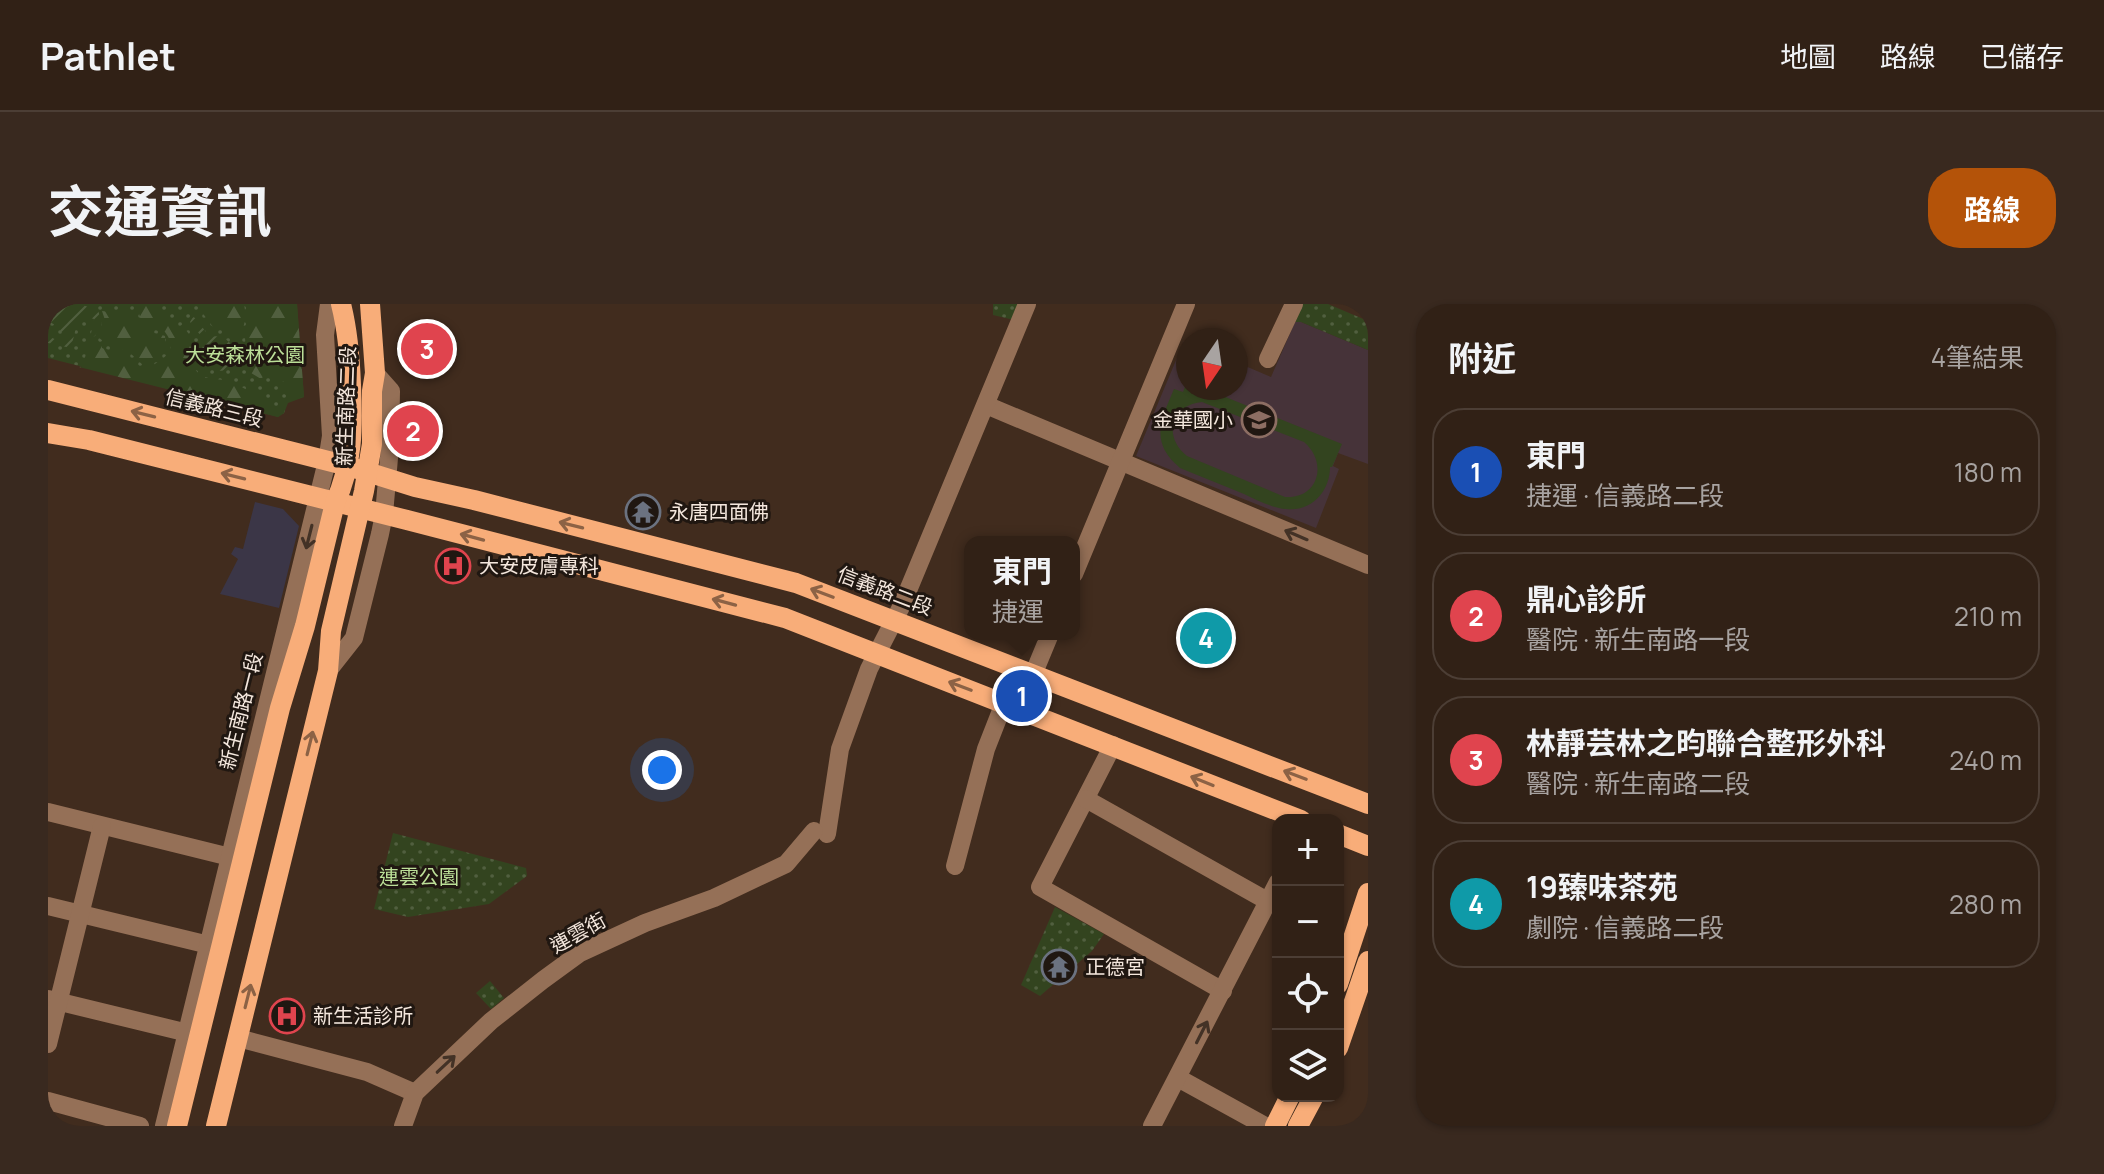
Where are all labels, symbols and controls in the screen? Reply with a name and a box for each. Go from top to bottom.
text: Pathlet [40,29,176,81]
text: 地圖 [1780,37,1836,75]
text: 路線 [1880,37,1936,75]
text: 已儲存 [1980,37,2064,75]
button: 路線 [1928,168,2056,248]
text: 交通資訊 [48,172,272,249]
pin: 3 [401,319,453,379]
north arrow [1176,328,1248,400]
text: 附近 [1448,335,1516,381]
text: 4筆結果 [1931,339,2024,375]
park label: 大安森林公園 [185,341,305,368]
street label: 新生南路二段 [330,346,361,466]
street label: 信義路三段 [162,382,266,433]
pin: 2 [387,401,439,461]
school or university icon: 金華國小 [1240,401,1278,439]
one-way arrow [130,406,156,421]
place label: 金華國小 [1153,406,1233,433]
text: 東門 [1526,434,1586,475]
text: 1 [1470,454,1482,490]
text: 180 m [1954,454,2022,490]
one-way arrow [220,468,246,483]
text: 捷運 · 信義路二段 [1526,477,1724,513]
temple icon: 永唐四面佛 [624,493,662,531]
place label: 永唐四面佛 [669,498,769,525]
one-way arrow [559,516,585,531]
one-way arrow [301,524,316,549]
one-way arrow [1284,526,1309,541]
one-way arrow [460,528,486,543]
popup [964,536,1080,640]
hospital icon: 大安皮膚專科 [434,547,472,585]
text: 東門 [992,550,1052,591]
place label: 大安皮膚專科 [479,552,599,579]
street label: 信義路二段 [834,560,937,621]
text: 鼎心診所 [1526,578,1646,619]
one-way arrow [810,584,835,599]
one-way arrow [711,593,737,608]
text: 捷運 [992,593,1044,629]
text: 2 [1468,598,1484,634]
text: 210 m [1954,598,2022,634]
pin: 4 [1180,608,1232,668]
text: 醫院 · 新生南路一段 [1526,621,1750,657]
street label: 新生南路一段 [213,649,268,772]
pin: 1 [996,666,1048,726]
one-way arrow [948,678,973,692]
text: 林靜芸林之昀聯合整形外科 [1526,722,1886,763]
one-way arrow [303,731,318,757]
text: 3 [1468,742,1484,778]
text: 240 m [1949,742,2022,778]
your location [642,750,682,790]
text: 醫院 · 新生南路二段 [1526,765,1750,801]
one-way arrow [1284,767,1308,781]
one-way arrow [1190,772,1215,787]
map controls [1272,814,1344,1102]
button: + [1272,814,1344,886]
park label: 連雲公園 [379,863,459,890]
text: 19臻味茶苑 [1526,866,1678,907]
button: − [1272,886,1344,958]
text: 4 [1468,886,1484,922]
text: 280 m [1949,886,2022,922]
street label: 連雲街 [545,906,611,959]
text: 劇院 · 信義路二段 [1526,909,1724,945]
temple icon: 正德宮 [1040,948,1078,986]
place label: 正德宮 [1085,953,1145,980]
button: locate [1272,958,1344,1030]
one-way arrow [241,983,256,1009]
hospital icon: 新生活診所 [268,997,306,1035]
place label: 新生活診所 [313,1002,413,1029]
one-way arrow [1194,1021,1210,1045]
button: layers [1272,1030,1344,1102]
one-way arrow [436,1054,456,1073]

